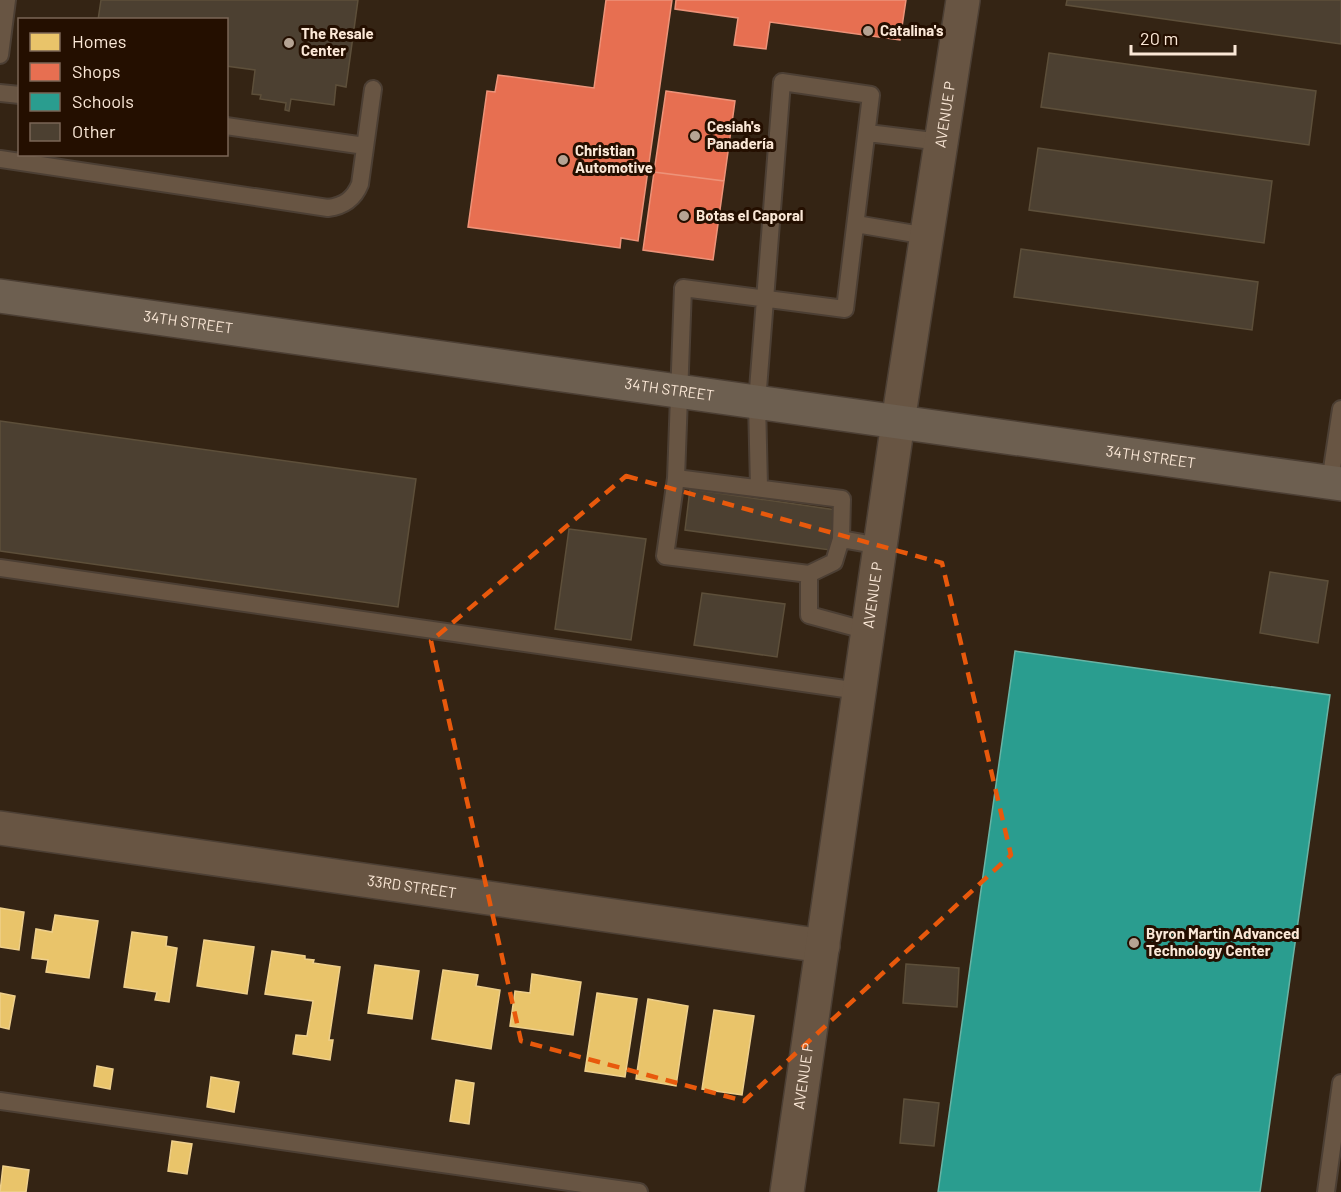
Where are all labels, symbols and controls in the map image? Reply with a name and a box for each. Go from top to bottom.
legend [18,18,228,156]
scale bar [1131,18,1234,56]
place label: Catalina's [880,21,944,39]
place label: The Resale Center [301,24,374,59]
marker: Catalina's [861,24,875,38]
text: 20 m [1140,27,1178,49]
text: Homes [72,30,126,52]
marker: The Resale Center [282,36,296,50]
text: Shops [72,60,121,82]
street label: AVENUE P [930,80,958,149]
text: Schools [72,90,134,112]
place label: Cesiah's Panadería [707,117,774,152]
text: Other [72,120,116,142]
marker: Cesiah's Panadería [688,129,702,143]
place label: Christian Automotive [575,141,653,176]
marker: Christian Automotive [556,153,570,167]
place label: Botas el Caporal [696,206,804,224]
marker: Botas el Caporal [677,209,691,223]
street label: 34TH STREET [142,306,234,337]
street label: 34TH STREET [624,374,716,404]
street label: 34TH STREET [1105,441,1197,472]
street label: AVENUE P [858,560,886,629]
street label: 33RD STREET [366,871,458,901]
place label: Byron Martin Advanced Technology Center [1146,924,1300,959]
marker: Byron Martin Advanced Technology Center [1127,936,1141,950]
street label: AVENUE P [789,1042,816,1110]

